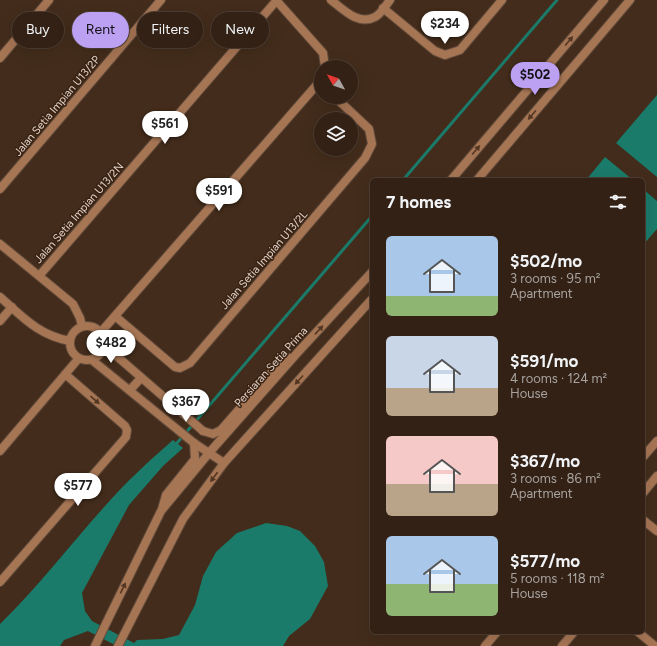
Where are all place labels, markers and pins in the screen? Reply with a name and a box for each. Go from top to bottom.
pin: $234 [421,11,469,45]
pin: $502 [511,62,559,96]
pin: $561 [141,111,189,145]
pin: $591 [195,178,243,212]
pin: $482 [87,330,135,364]
pin: $367 [162,389,210,423]
pin: $577 [54,473,102,507]

